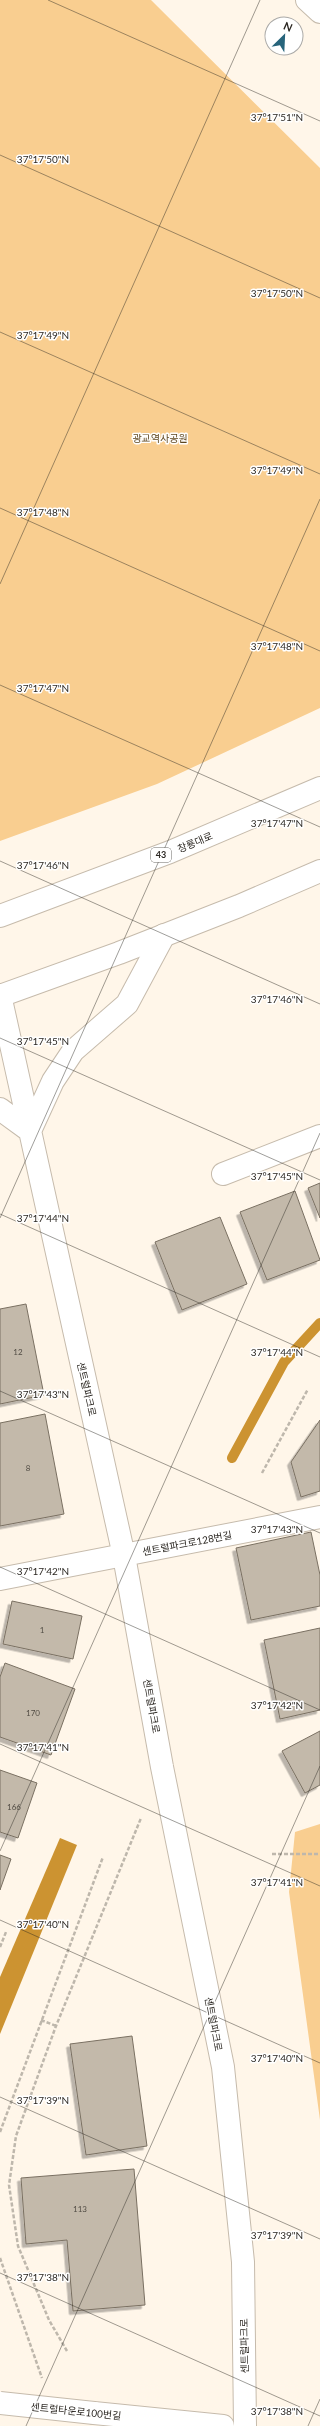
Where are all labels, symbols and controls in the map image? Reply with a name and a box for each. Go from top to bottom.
north arrow [264,16,304,56]
text: N [282,19,295,34]
text: 37°17'51"N [251,111,303,123]
text: 37°17'50"N [17,153,69,165]
text: 37°17'50"N [251,287,303,299]
text: 37°17'49"N [17,329,69,341]
park label: 광교역사공원 [132,432,188,444]
text: 37°17'49"N [251,464,303,476]
text: 37°17'48"N [17,506,69,518]
text: 37°17'48"N [251,640,303,652]
text: 37°17'47"N [17,682,69,694]
text: 37°17'47"N [251,817,303,829]
street label: 창룡대로 [176,829,214,855]
road number: 43 [151,848,171,862]
text: 37°17'46"N [17,859,69,871]
text: 37°17'46"N [251,993,303,1005]
text: 37°17'45"N [17,1035,69,1047]
text: 37°17'45"N [251,1170,303,1182]
text: 37°17'44"N [17,1212,69,1224]
text: 37°17'44"N [251,1346,303,1358]
house number: 12 [13,1347,23,1357]
street label: 센트럴파크로 [75,1361,99,1417]
text: 37°17'43"N [17,1388,69,1400]
house number: 8 [26,1463,31,1473]
text: 37°17'43"N [251,1523,303,1535]
street label: 센트럴파크로128번길 [141,1528,233,1558]
text: 37°17'42"N [17,1565,69,1577]
house number: 1 [40,1625,45,1635]
street label: 센트럴파크로 [141,1678,163,1734]
text: 37°17'42"N [251,1699,303,1711]
house number: 170 [26,1708,40,1718]
text: 37°17'41"N [17,1741,69,1753]
house number: 166 [7,1802,21,1812]
text: 37°17'41"N [251,1876,303,1888]
text: 37°17'40"N [17,1918,69,1930]
street label: 센트럴파크로 [203,1996,225,2052]
text: 37°17'40"N [251,2052,303,2064]
text: 37°17'39"N [17,2094,69,2106]
house number: 113 [73,2204,87,2214]
text: 37°17'39"N [251,2229,303,2241]
text: 37°17'38"N [17,2271,69,2283]
street label: 센트럴파크로 [238,2318,250,2374]
street label: 센트럴타운로100번길 [30,2400,122,2422]
text: 37°17'38"N [251,2405,303,2417]

